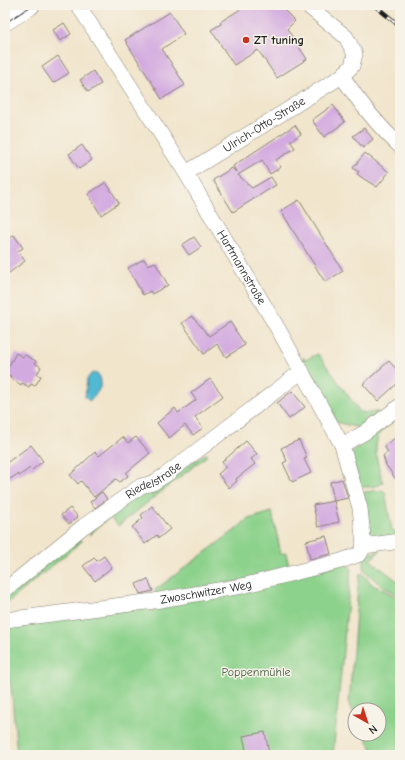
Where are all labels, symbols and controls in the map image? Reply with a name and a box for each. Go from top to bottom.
place label: ZT tuning [254,33,304,47]
marker: ZT tuning [241,35,251,45]
street label: Ulrich-Otto-Straße [220,94,308,155]
street label: Hartmannstraße [214,227,269,307]
street label: Riedelstraße [123,459,184,502]
street label: Zwoschwitzer Weg [159,577,253,607]
park label: Poppenmühle [221,665,291,679]
north arrow [347,702,387,742]
text: N [366,722,380,737]

